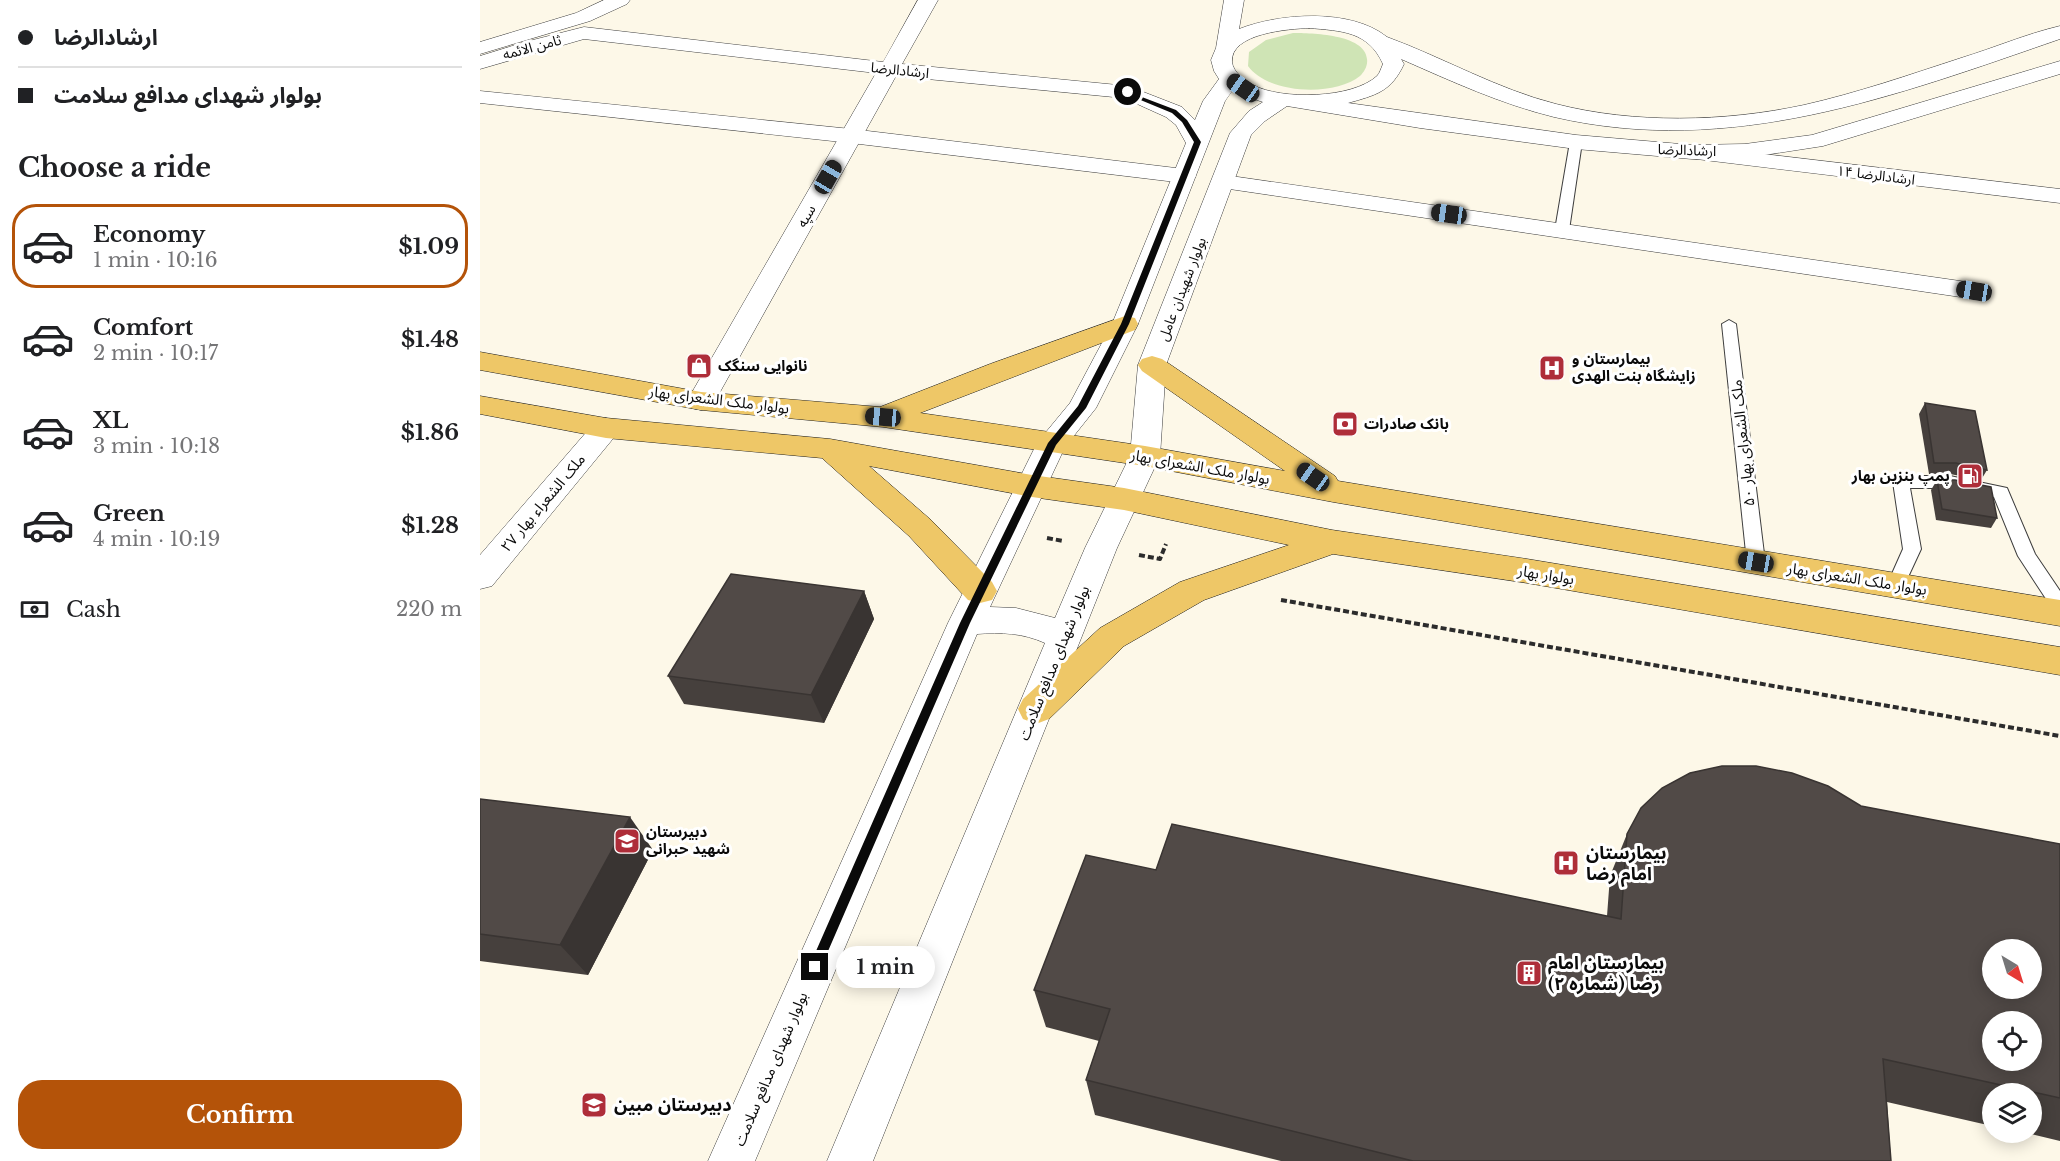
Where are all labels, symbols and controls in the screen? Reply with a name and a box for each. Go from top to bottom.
text: ارشادالرضا [54,24,158,51]
street label: ثامن الائمه [501,31,563,63]
street label: ارشادالرضا [870,58,930,82]
car [1223,70,1263,106]
route start [1114,78,1141,105]
text: بولوار شهدای مدافع سلامت [54,82,322,109]
street label: ارشادالرضا [1657,140,1717,160]
text: Choose a ride [18,151,211,184]
car [811,157,845,197]
street label: ارشادالرضا ۱۴ [1836,161,1916,189]
street label: سپه [793,202,820,231]
car [1430,203,1468,225]
icon: car [21,219,75,273]
text: Economy [93,221,205,248]
text: $1.09 [399,233,459,260]
street label: بولوار شهیدان عامل [1154,234,1210,343]
text: 1 min · 10:16 [93,248,218,272]
car [1955,279,1993,303]
icon: car [21,312,75,366]
text: Comfort [93,314,193,341]
text: $1.48 [401,326,459,353]
text: 2 min · 10:17 [93,341,218,365]
place label: بیمارستان و زایشگاه بنت الهدی [1572,349,1696,385]
shop icon: نانوایی سنگک [684,351,714,381]
hospital icon: بیمارستان و زایشگاه بنت الهدی [1537,353,1567,383]
place label: نانوایی سنگک [718,356,808,375]
street label: ملک الشعرای بهار ۵۰ [1726,379,1759,507]
street label: بولوار ملک الشعرای بهار [647,381,790,418]
icon: car [21,405,75,459]
car [864,406,902,428]
text: XL [93,407,128,434]
bank icon: بانک صادرات [1330,409,1360,439]
place label: بانک صادرات [1364,414,1449,433]
text: $1.86 [401,419,459,446]
text: 3 min · 10:18 [93,434,220,458]
street label: بولوار ملک الشعرای بهار [1128,445,1271,488]
street label: ملک الشعراء بهار ۲۷ [496,450,589,555]
car [1293,459,1333,495]
fuel station icon: پمپ بنزین بهار [1955,461,1985,491]
place label: پمپ بنزین بهار [1851,466,1950,486]
icon: car [21,498,75,552]
text: Green [93,500,165,527]
text: $1.28 [401,512,459,539]
text: 4 min · 10:19 [93,527,220,551]
car [1737,550,1775,574]
street label: بولوار ملک الشعرای بهار [1785,558,1928,599]
street label: بولوار بهار [1515,561,1576,588]
street label: بولوار شهدای مدافع سلامت [1014,583,1096,744]
icon: cash [18,593,51,626]
text: Cash [66,596,121,623]
text: 220 m [396,597,462,621]
place label: دبیرستان شهید حبرانی [646,822,730,858]
school or university icon: دبیرستان شهید حبرانی [612,826,642,856]
place label: بیمارستان امام رضا [1586,842,1666,887]
hospital icon: بیمارستان امام رضا [1551,848,1581,878]
north arrow [1982,939,2042,999]
map controls [1982,939,2042,1143]
callout: 1 min [836,946,935,988]
place label: بیمارستان امام رضا (شماره ۲) [1548,952,1664,995]
route end [801,953,828,980]
text: 1 min [857,955,914,979]
building icon: بیمارستان امام رضا (شماره ۲) [1514,958,1544,988]
street label: بولوار شهدای مدافع سلامت [729,989,814,1150]
button: locate [1982,1011,2042,1071]
button: Confirm [18,1080,462,1149]
button: layers [1982,1083,2042,1143]
school or university icon: دبیرستان مبین [579,1090,609,1120]
place label: دبیرستان مبین [614,1094,732,1116]

